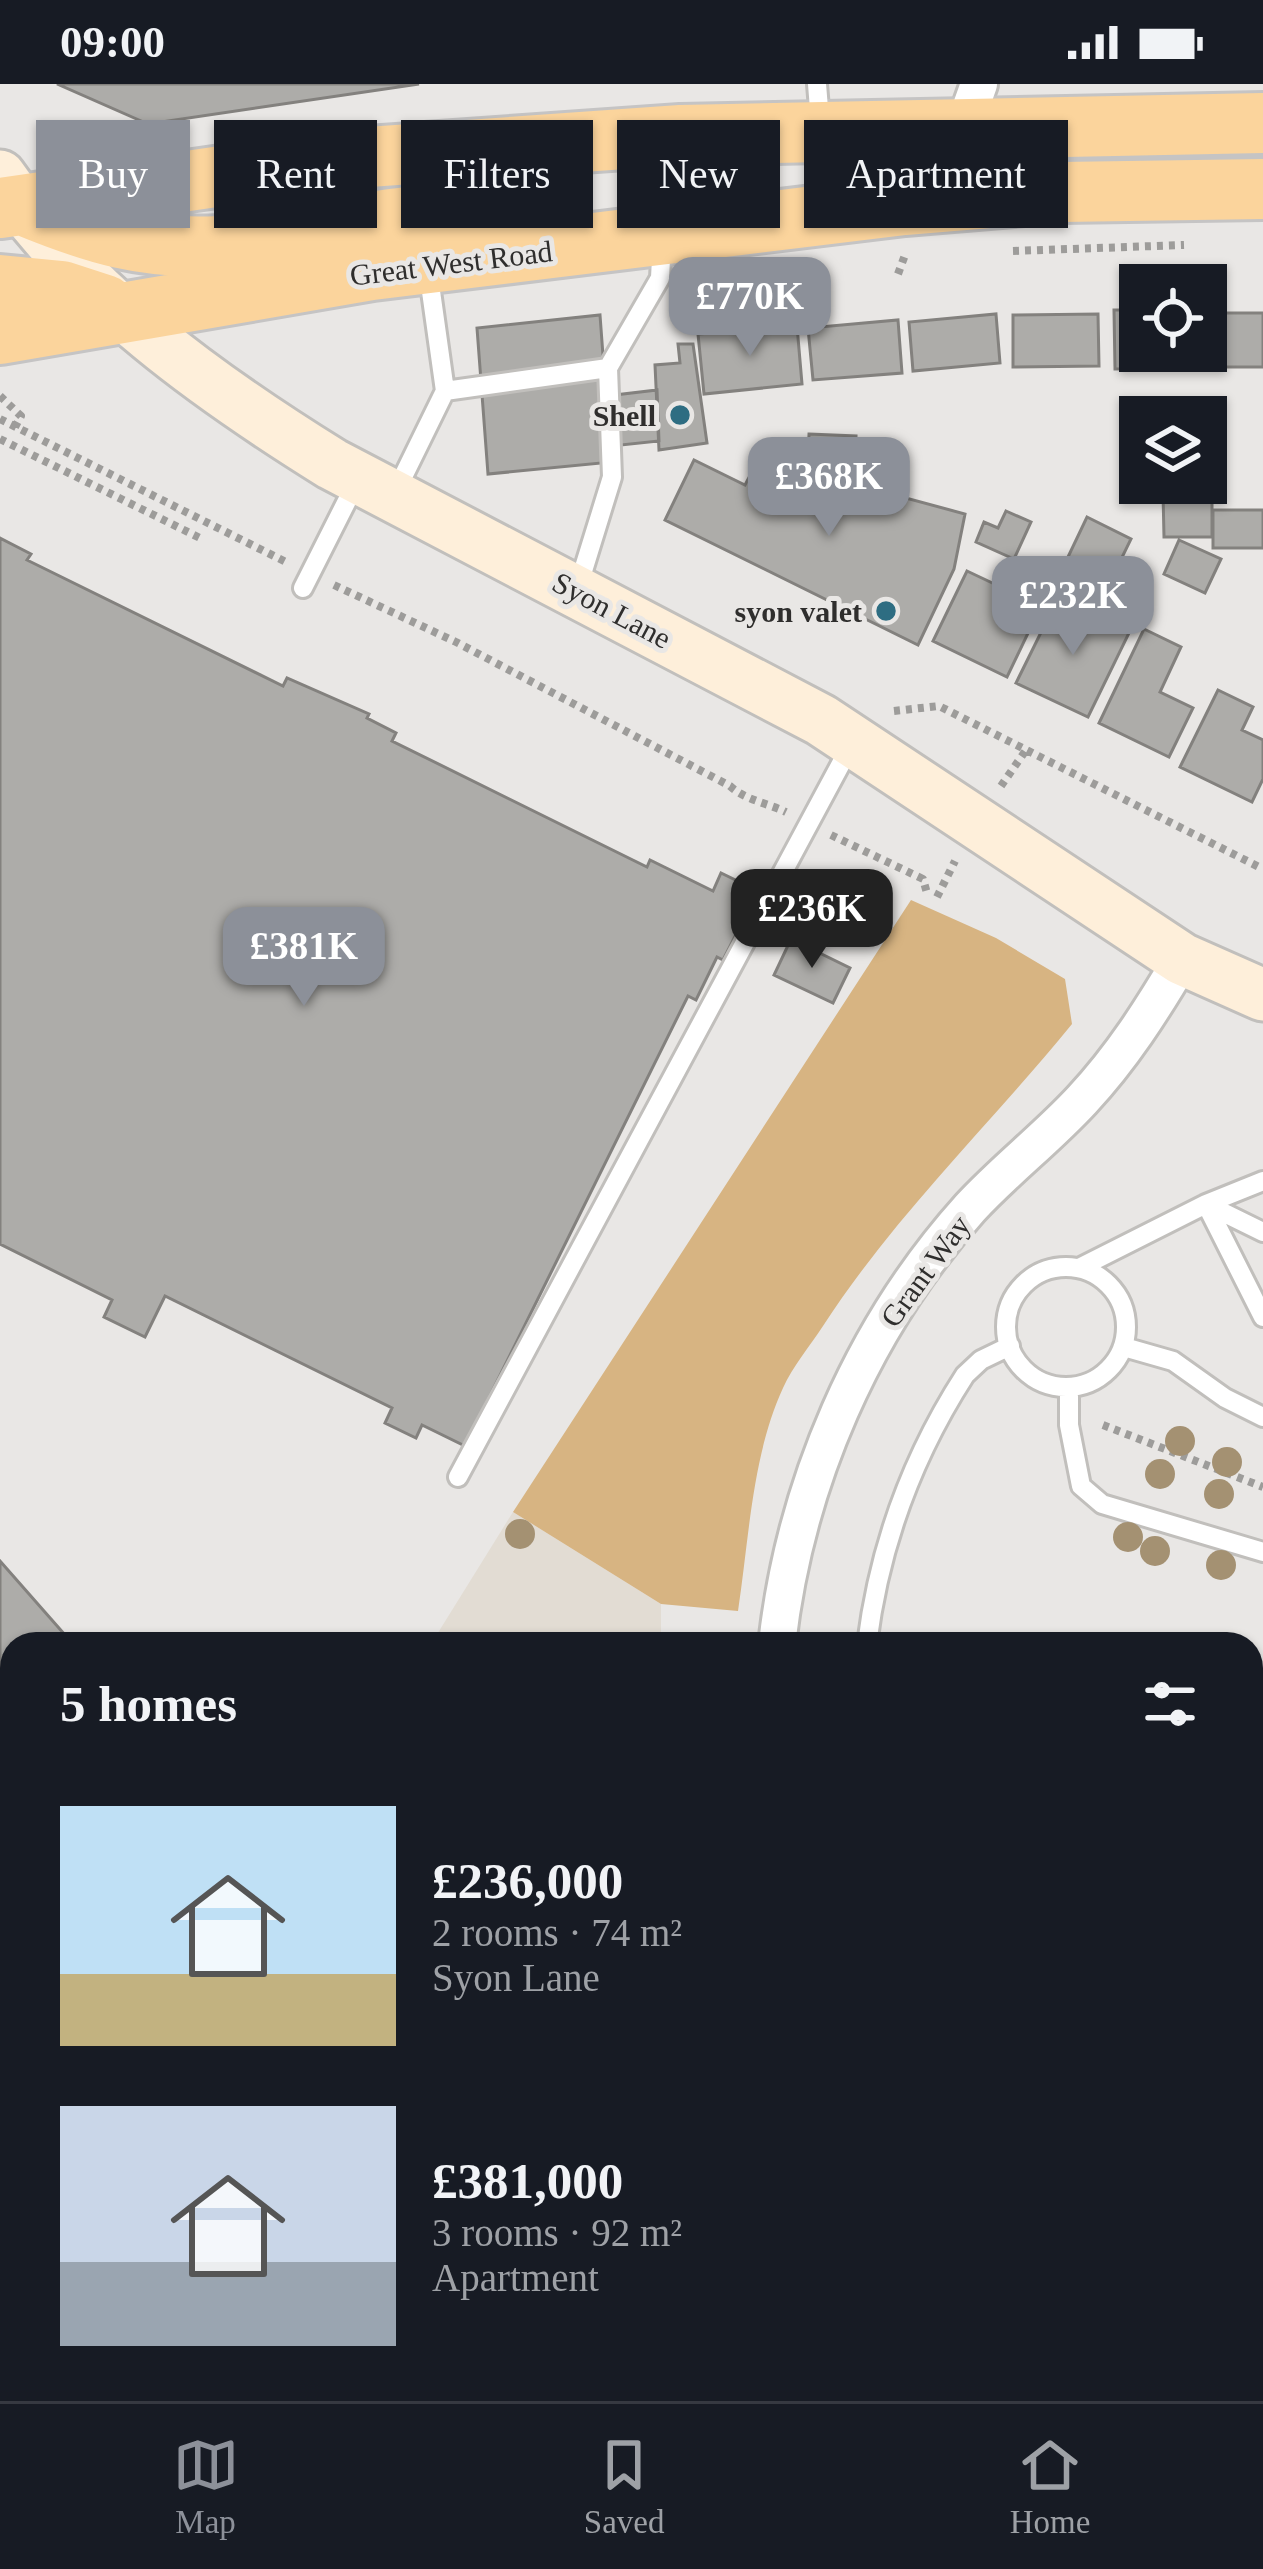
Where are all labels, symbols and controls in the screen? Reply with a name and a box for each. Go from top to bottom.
text: 09:00 [60,17,165,67]
chip: Buy [36,120,190,228]
chip: Rent [214,120,377,228]
chip: Filters [401,120,593,228]
chip: New [617,120,780,228]
chip: Apartment [804,120,1068,228]
street label: Great West Road [348,234,554,292]
pin: £770K [666,257,834,359]
map controls [1119,264,1227,504]
button: locate [1119,264,1227,372]
text: £770K [696,274,804,317]
button: layers [1119,396,1227,504]
place label: Shell [593,399,656,432]
marker: Shell [667,402,693,428]
pin: £368K [745,437,913,539]
text: £368K [775,454,883,497]
pin: £232K [989,556,1157,658]
street label: Syon Lane [547,565,677,655]
text: £232K [1019,573,1127,616]
place label: syon valet [735,595,862,628]
marker: syon valet [873,598,899,624]
pin: £236K [728,869,896,971]
text: £236K [758,886,866,929]
pin: £381K [220,907,388,1009]
text: £381K [250,924,358,967]
street label: Grant Way [874,1209,976,1333]
icon: filters [1137,1671,1203,1737]
text: 5 homes [60,1676,237,1732]
text: £236,000 [432,1853,623,1909]
icon: home [156,1854,300,1998]
text: 2 rooms · 74 m² [432,1911,682,1954]
text: Syon Lane [432,1956,600,1999]
text: £381,000 [432,2153,623,2209]
icon: home [156,2154,300,2298]
text: 3 rooms · 92 m² [432,2211,682,2254]
text: Apartment [432,2256,599,2299]
tab: Map [173,2432,239,2541]
tab: Saved [584,2432,664,2541]
tab: Home [1010,2432,1090,2541]

